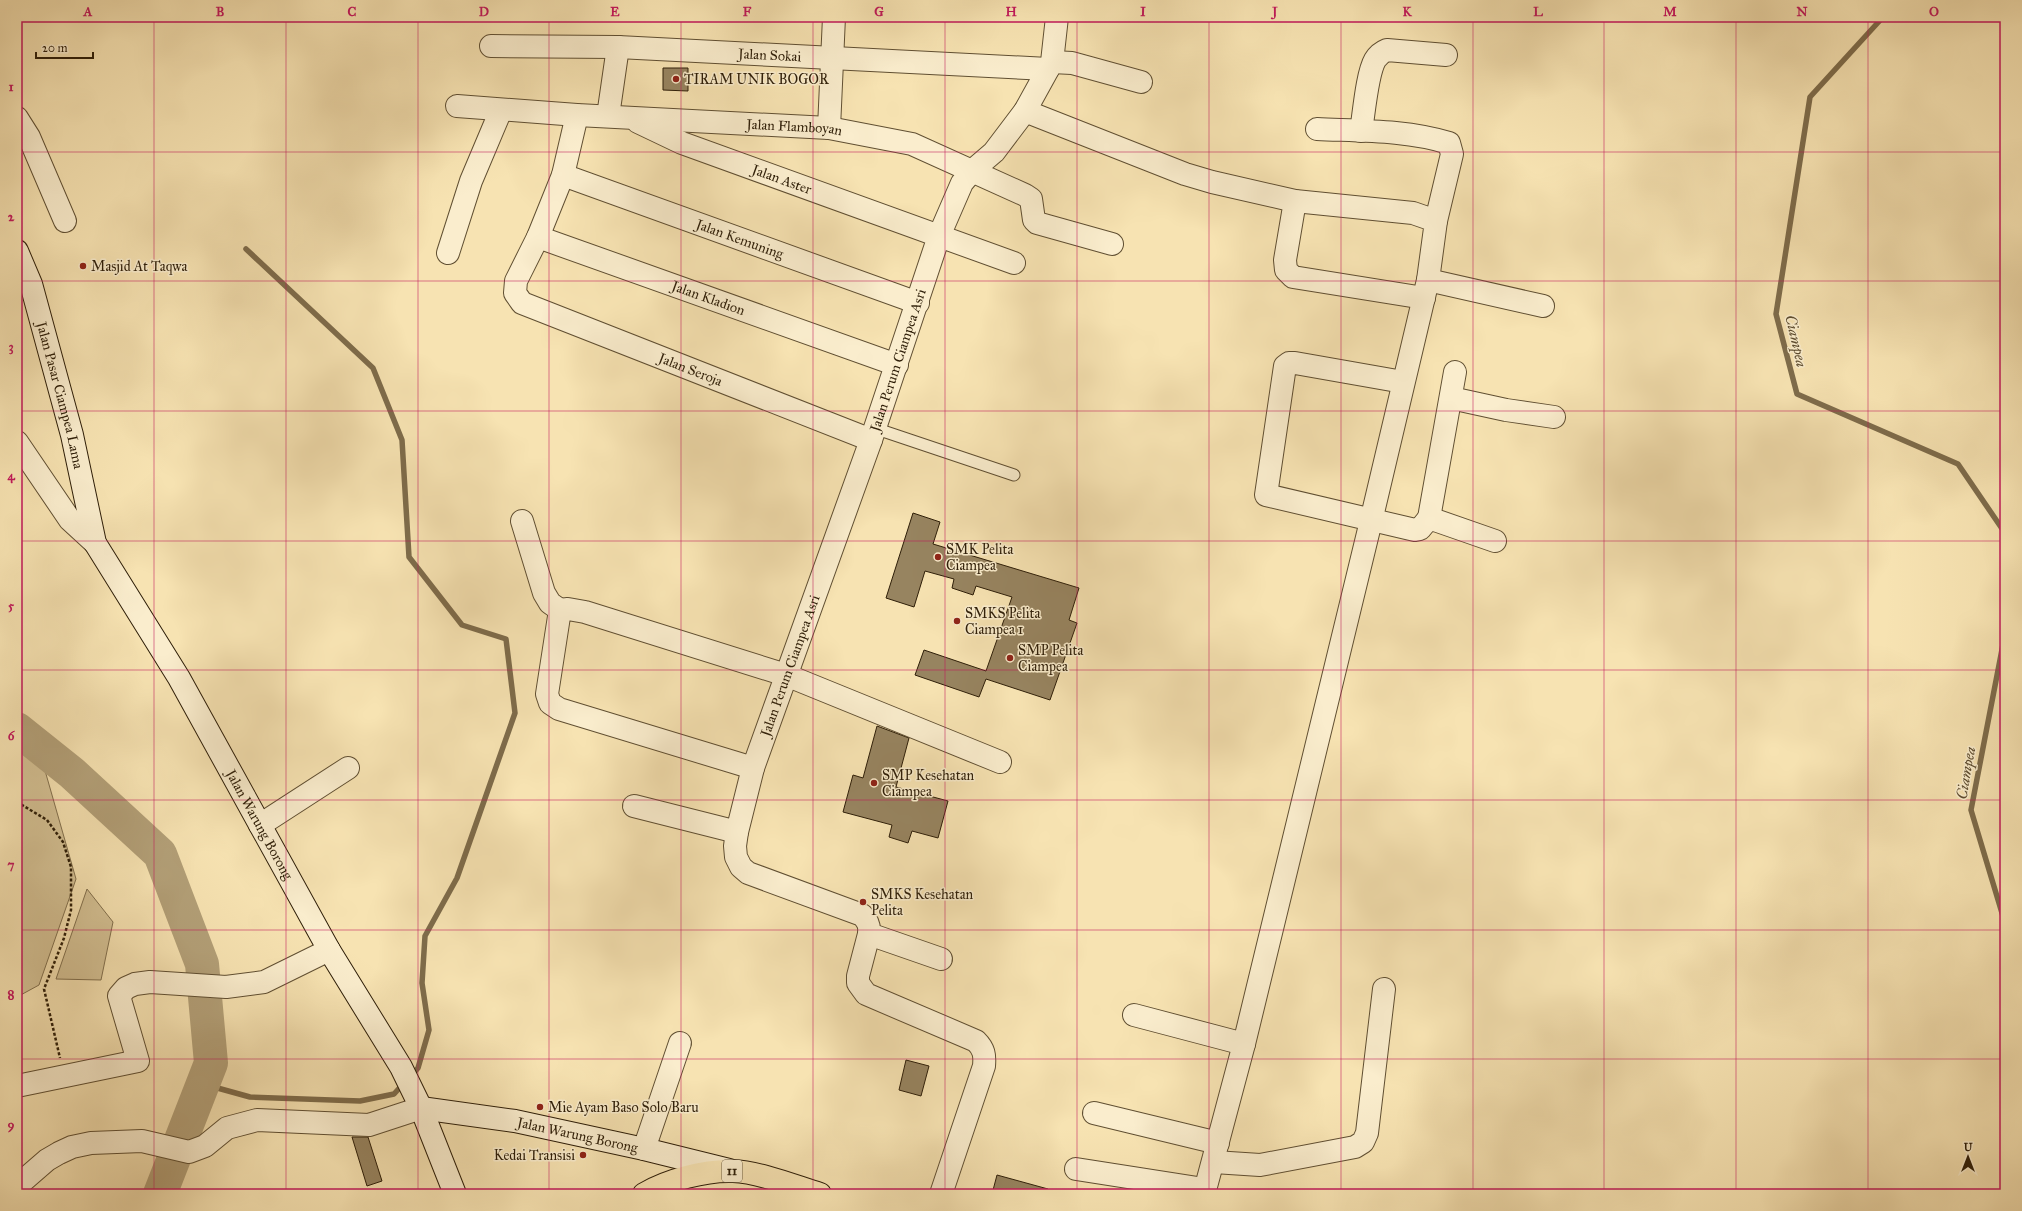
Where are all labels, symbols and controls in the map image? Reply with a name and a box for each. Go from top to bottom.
text: A [83,4,93,20]
text: B [216,4,225,20]
text: C [348,4,357,20]
text: D [479,4,489,20]
text: E [610,4,620,20]
text: F [743,4,752,20]
text: G [874,4,884,20]
text: H [1005,4,1017,20]
text: I [1140,4,1146,20]
text: J [1270,4,1278,20]
text: K [1402,4,1412,20]
text: L [1533,4,1543,20]
text: M [1663,4,1677,20]
text: N [1796,4,1808,20]
text: O [1929,4,1939,20]
scale bar [36,34,93,60]
text: 20 m [42,41,68,55]
street label: Jalan Sokai [736,45,802,65]
place label: TIRAM UNIK BOGOR [684,71,830,88]
marker: TIRAM UNIK BOGOR [671,74,681,84]
text: 1 [8,79,14,95]
street label: Jalan Flamboyan [744,115,844,139]
street label: Jalan Aster [748,160,815,198]
text: 2 [8,209,15,225]
street label: Jalan Kemuning [692,215,786,263]
place label: Masjid At Taqwa [91,258,187,276]
marker: Masjid At Taqwa [78,261,88,271]
street label: Jalan Kladion [667,276,748,319]
street label: Jalan Perum Ciampea Asri [865,287,929,436]
water label: Ciampea [1780,313,1811,369]
street label: Jalan Pasar Ciampea Lama [32,318,87,470]
text: 3 [8,339,14,355]
street label: Jalan Seroja [654,348,725,389]
text: 4 [7,468,15,484]
place label: SMK Pelita Ciampea [946,541,1013,574]
marker: SMK Pelita Ciampea [933,552,943,562]
street label: Jalan Perum Ciampea Asri [756,592,823,741]
text: 5 [8,598,15,614]
place label: SMKS Pelita Ciampea 1 [965,605,1041,638]
marker: SMKS Pelita Ciampea 1 [952,616,962,626]
place label: SMP Pelita Ciampea [1018,642,1084,675]
marker: SMP Pelita Ciampea [1005,653,1015,663]
text: 6 [8,728,16,744]
water label: Ciampea [1953,745,1980,801]
street label: Jalan Warung Borong [221,765,297,883]
place label: SMP Kesehatan Ciampea [882,767,975,800]
marker: SMP Kesehatan Ciampea [869,778,879,788]
text: 7 [8,857,15,873]
place label: SMKS Kesehatan Pelita [871,886,974,919]
marker: SMKS Kesehatan Pelita [858,897,868,907]
text: 8 [8,987,15,1003]
place label: Mie Ayam Baso Solo Baru [548,1099,699,1116]
marker: Mie Ayam Baso Solo Baru [535,1102,545,1112]
street label: Jalan Warung Borong [514,1113,640,1156]
text: 9 [8,1117,15,1133]
north arrow [1948,1137,1988,1177]
text: U [1964,1141,1973,1154]
place label: Kedai Transisi [494,1147,575,1164]
marker: Kedai Transisi [578,1150,588,1160]
road number: 11 [722,1160,742,1182]

